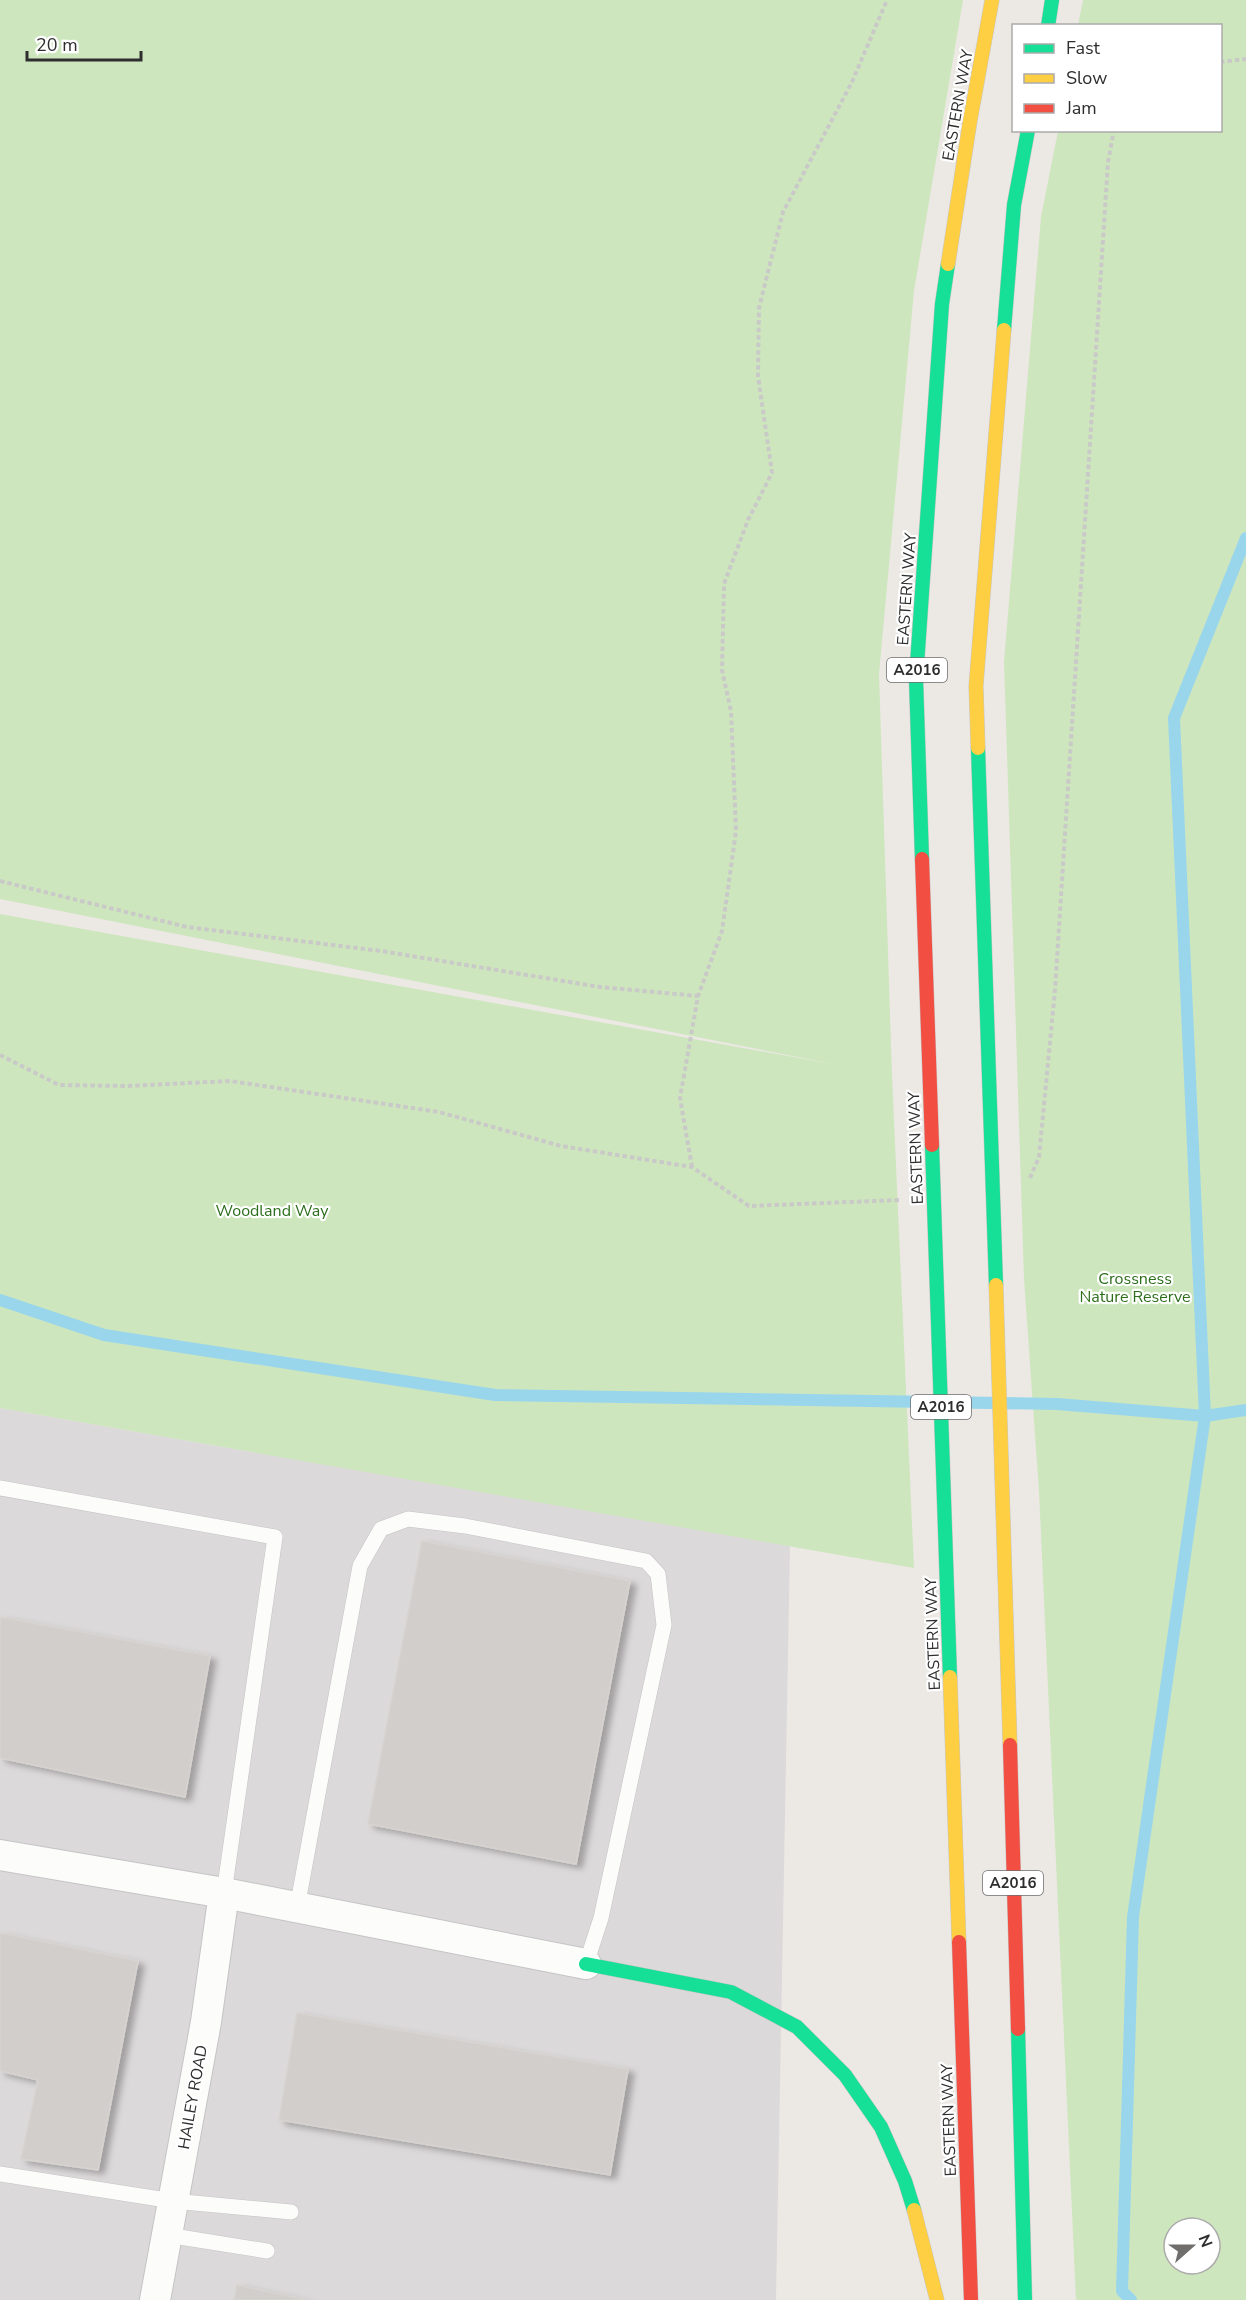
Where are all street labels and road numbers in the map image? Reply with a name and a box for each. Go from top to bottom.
street label: EASTERN WAY [937,47,979,163]
street label: EASTERN WAY [892,532,922,646]
road number: A2016 [887,658,947,682]
street label: EASTERN WAY [903,1091,929,1205]
road number: A2016 [911,1395,971,1419]
street label: EASTERN WAY [920,1577,946,1691]
road number: A2016 [983,1871,1043,1895]
street label: HAILEY ROAD [173,2043,213,2151]
street label: EASTERN WAY [936,2063,962,2177]

